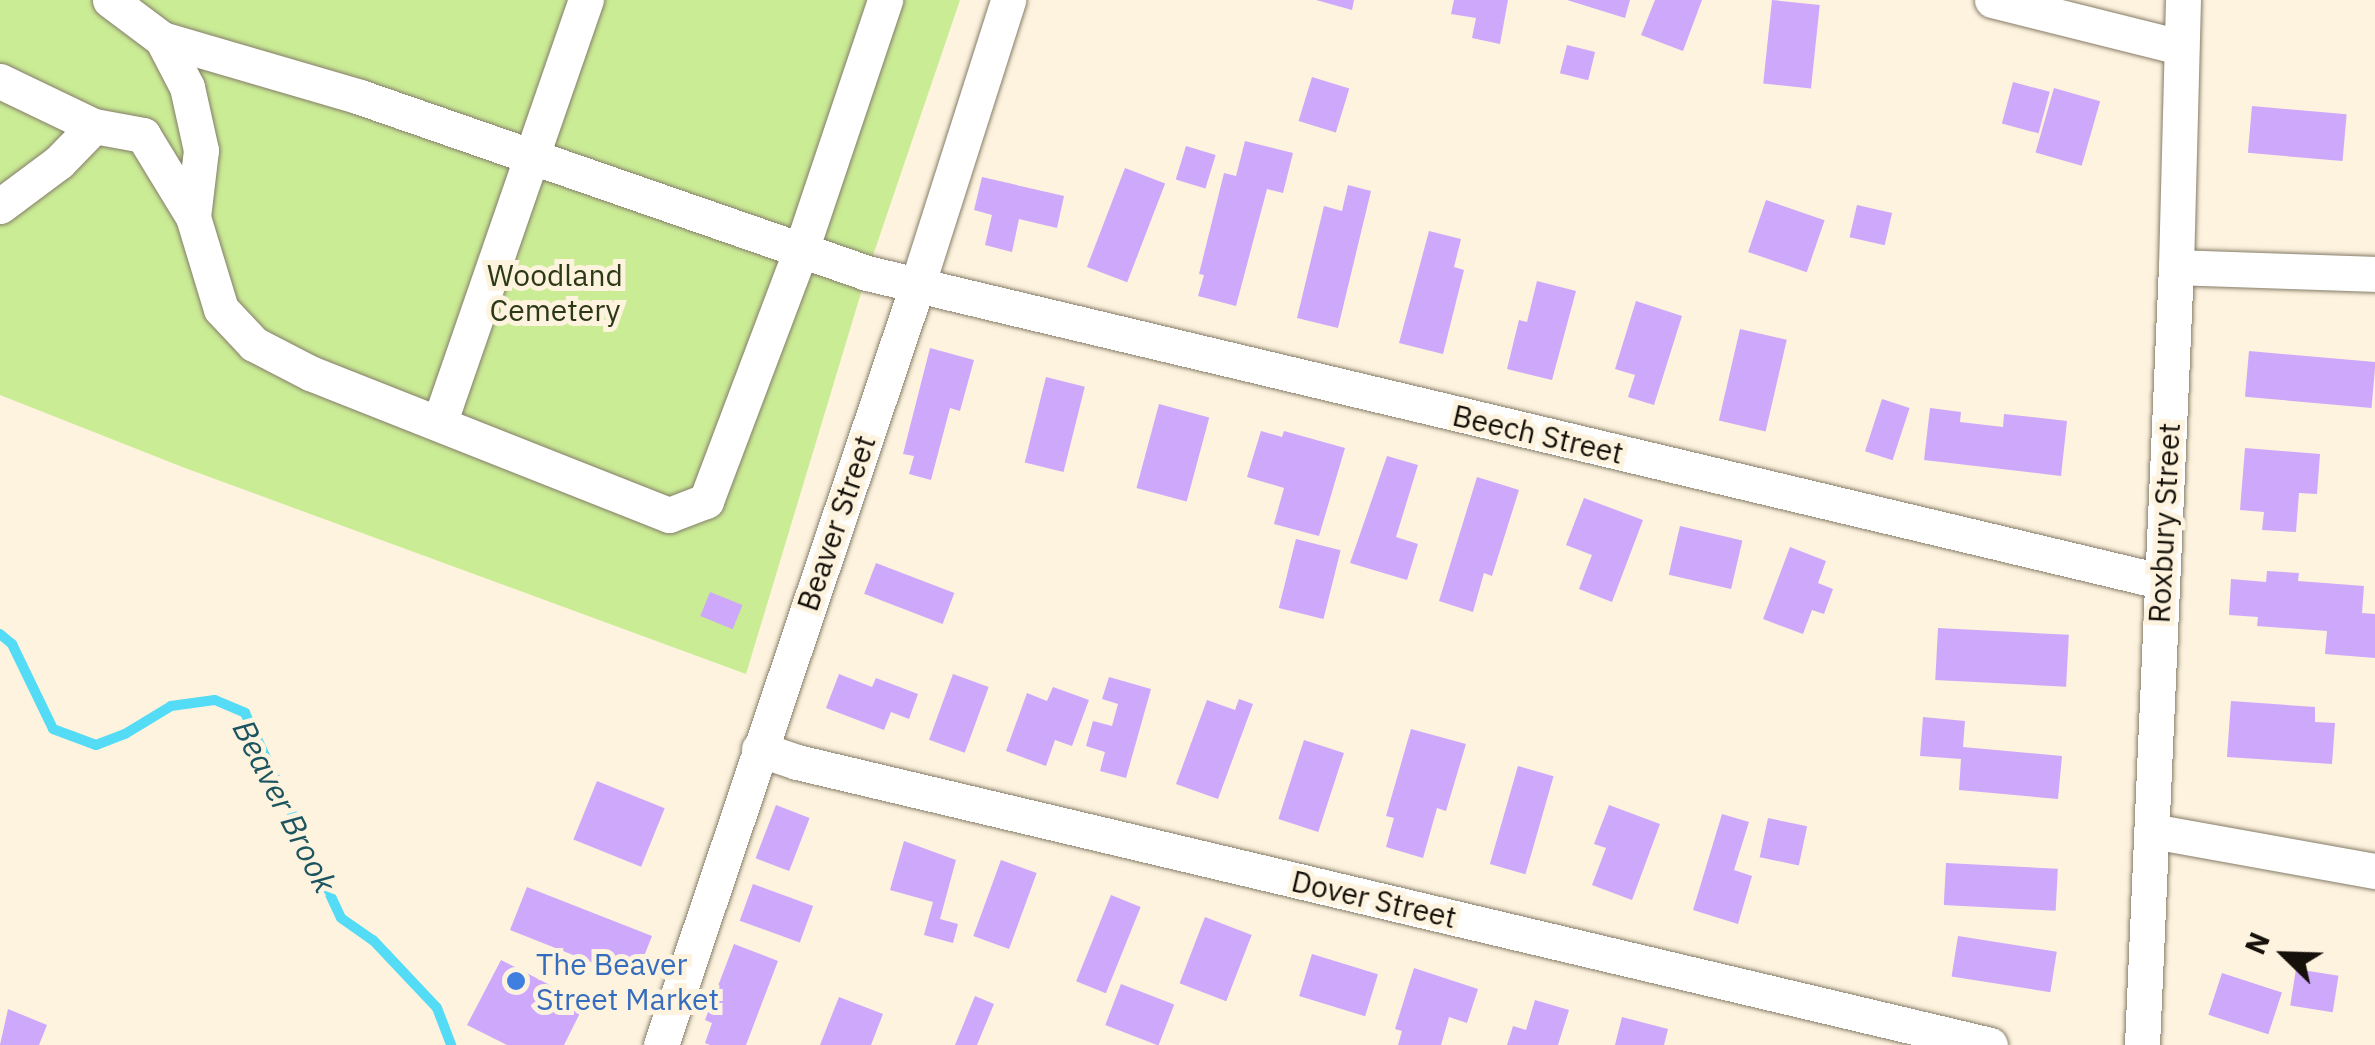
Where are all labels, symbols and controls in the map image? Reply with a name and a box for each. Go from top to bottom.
park label: Woodland Cemetery [487,257,623,328]
street label: Beech Street [1449,397,1627,471]
street label: Roxbury Street [2141,422,2187,624]
street label: Beaver Street [789,431,883,615]
water label: Beaver Brook [225,713,345,899]
street label: Dover Street [1288,863,1460,935]
north arrow [2235,905,2335,1005]
text: N [2236,927,2278,960]
place label: The Beaver Street Market [536,946,719,1016]
marker: The Beaver Street Market [505,970,527,992]

